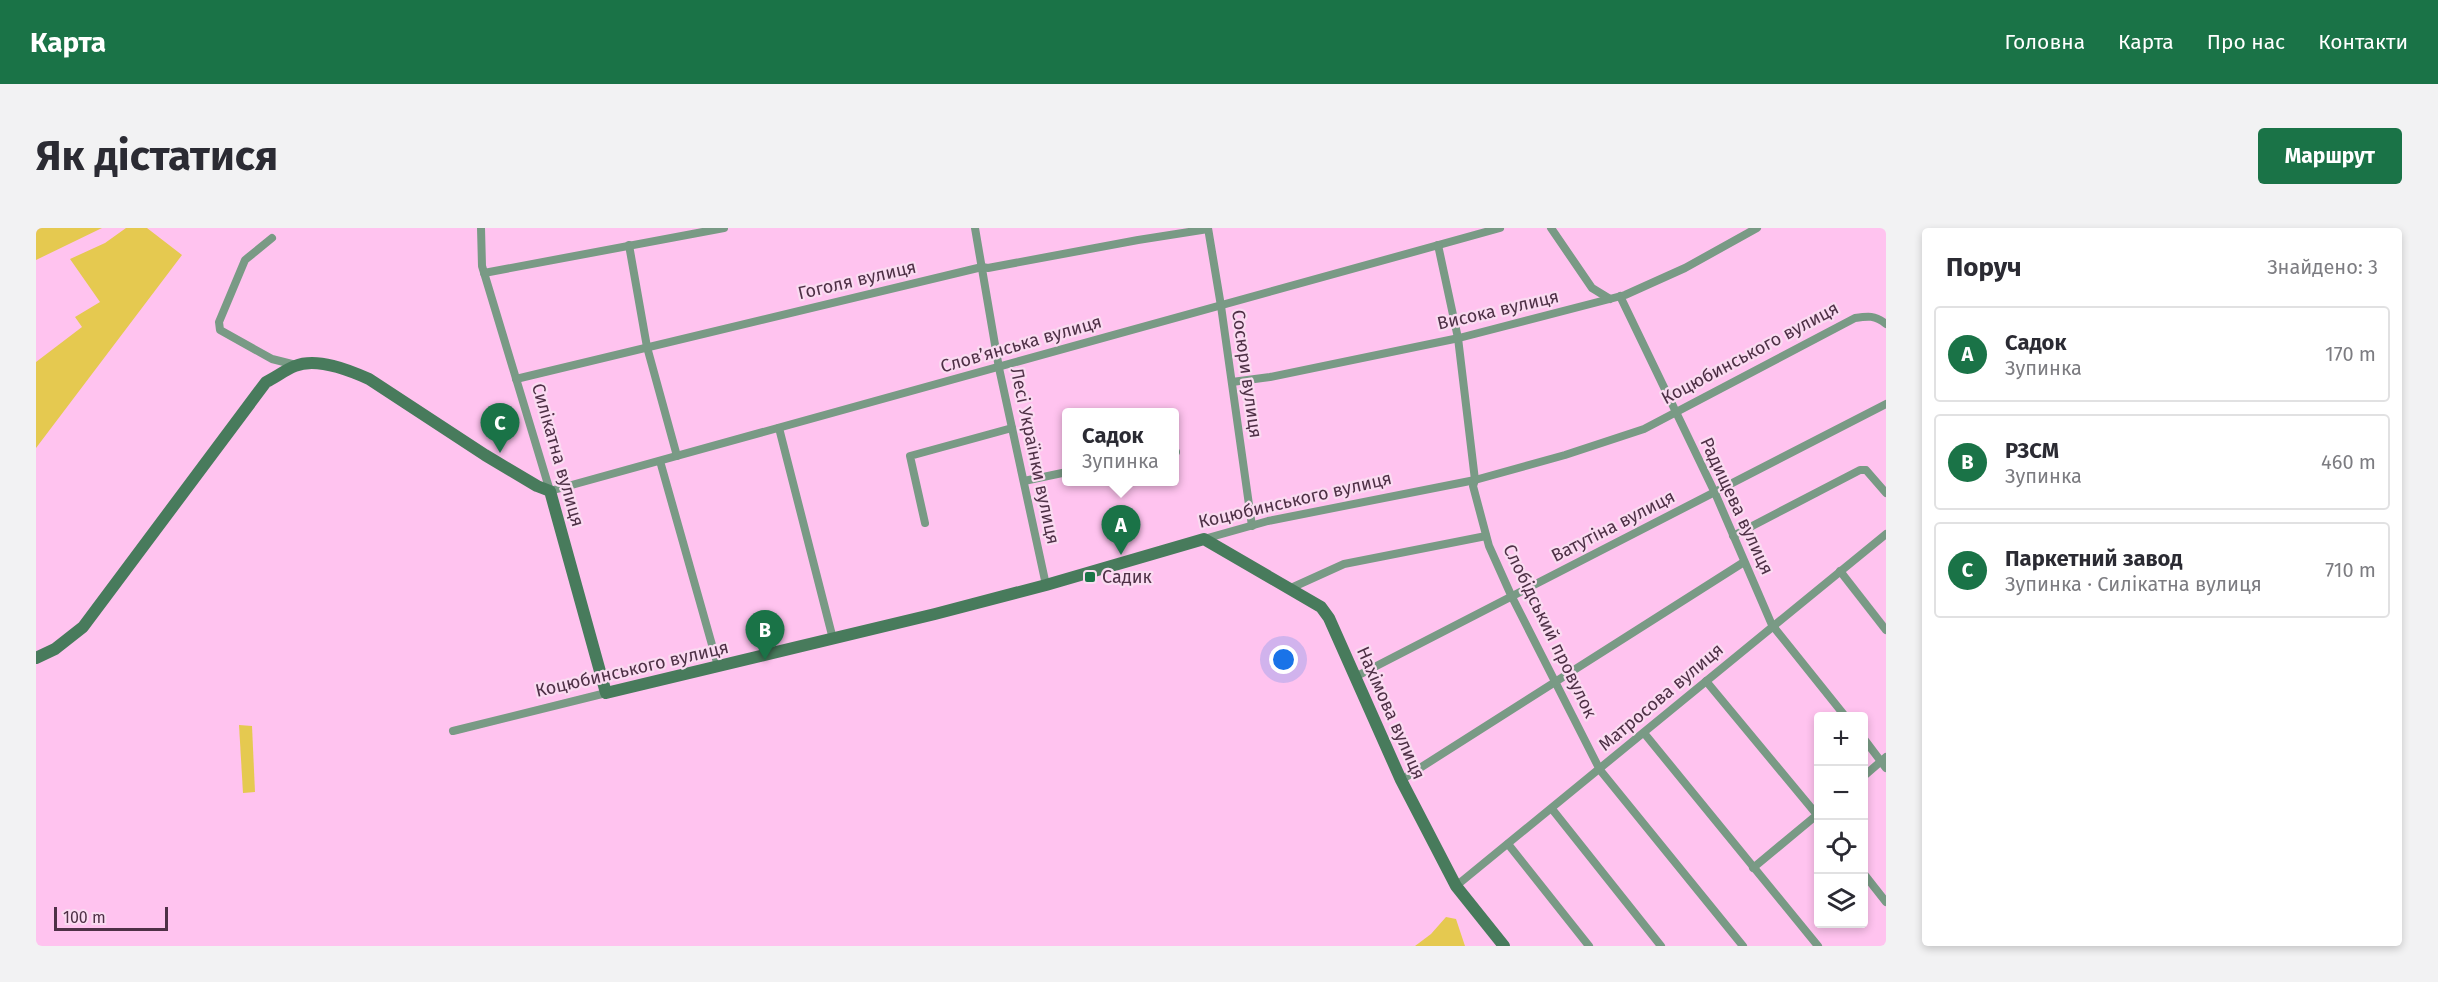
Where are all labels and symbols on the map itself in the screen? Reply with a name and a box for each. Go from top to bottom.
street label: Гоголя вулиця [796,256,918,304]
street label: Висока вулиця [1435,285,1561,335]
street label: Коцюбинського вулиця [1658,297,1842,409]
street label: Сосюри вулиця [1227,308,1267,440]
street label: Слов’янська вулиця [938,310,1104,378]
street label: Лесі Українки вулиця [1006,366,1064,546]
street label: Силікатна вулиця [527,381,589,529]
pin: C [480,404,520,453]
street label: Радищева вулиця [1696,434,1778,578]
street label: Коцюбинського вулиця [1196,467,1394,533]
street label: Ватутіна вулиця [1547,485,1679,567]
pin: A [1102,506,1140,555]
street label: Слобідський провулок [1498,540,1602,722]
place label: Садик [1102,566,1153,588]
marker: Садик [1083,570,1097,584]
pin: B [746,610,784,660]
street label: Коцюбинського вулиця [533,636,731,702]
street label: Матросова вулиця [1594,638,1728,756]
street label: Нахімова вулиця [1352,643,1430,783]
your location [1269,645,1298,674]
scale bar [54,904,168,932]

